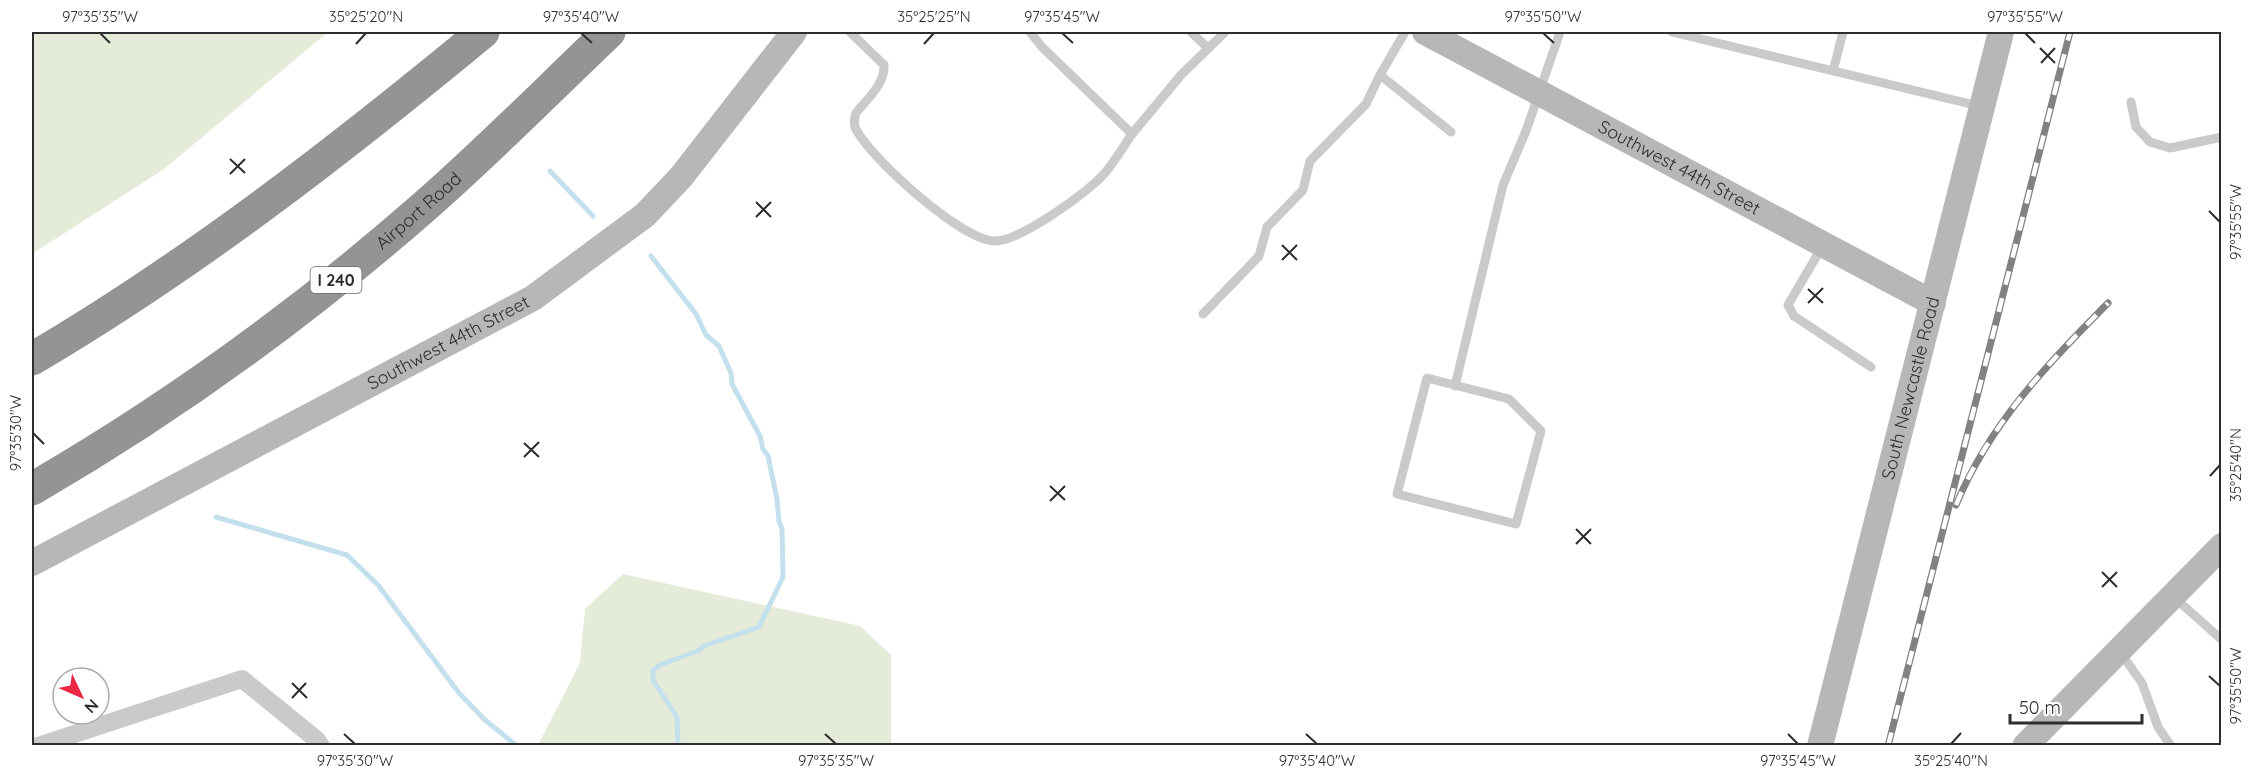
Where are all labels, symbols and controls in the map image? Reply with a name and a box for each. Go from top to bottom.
text: 97°35'35"W [62,7,138,26]
text: 35°25'20"N [329,7,403,26]
text: 97°35'40"W [543,7,620,26]
text: 35°25'25"N [897,7,971,26]
text: 97°35'45"W [1024,7,1100,26]
text: 97°35'50"W [1505,7,1582,26]
text: 97°35'55"W [1987,7,2064,26]
street label: Southwest 44th Street [1594,115,1764,220]
street label: Airport Road [371,167,466,254]
text: 97°35'55"W [2226,183,2245,260]
road number: I 240 [310,267,362,293]
street label: Southwest 44th Street [363,290,533,395]
street label: South Newcastle Road [1876,294,1944,482]
text: 97°35'30"W [6,394,25,471]
text: 35°25'40"N [2226,428,2245,502]
text: 97°35'50"W [2226,647,2245,724]
north arrow [51,666,111,726]
scale bar [2010,687,2142,725]
text: N [81,695,103,718]
text: 50 m [2019,696,2061,719]
text: 97°35'30"W [317,751,394,770]
text: 97°35'35"W [798,751,874,770]
text: 97°35'40"W [1279,751,1356,770]
text: 97°35'45"W [1760,751,1836,770]
text: 35°25'40"N [1914,751,1988,770]

